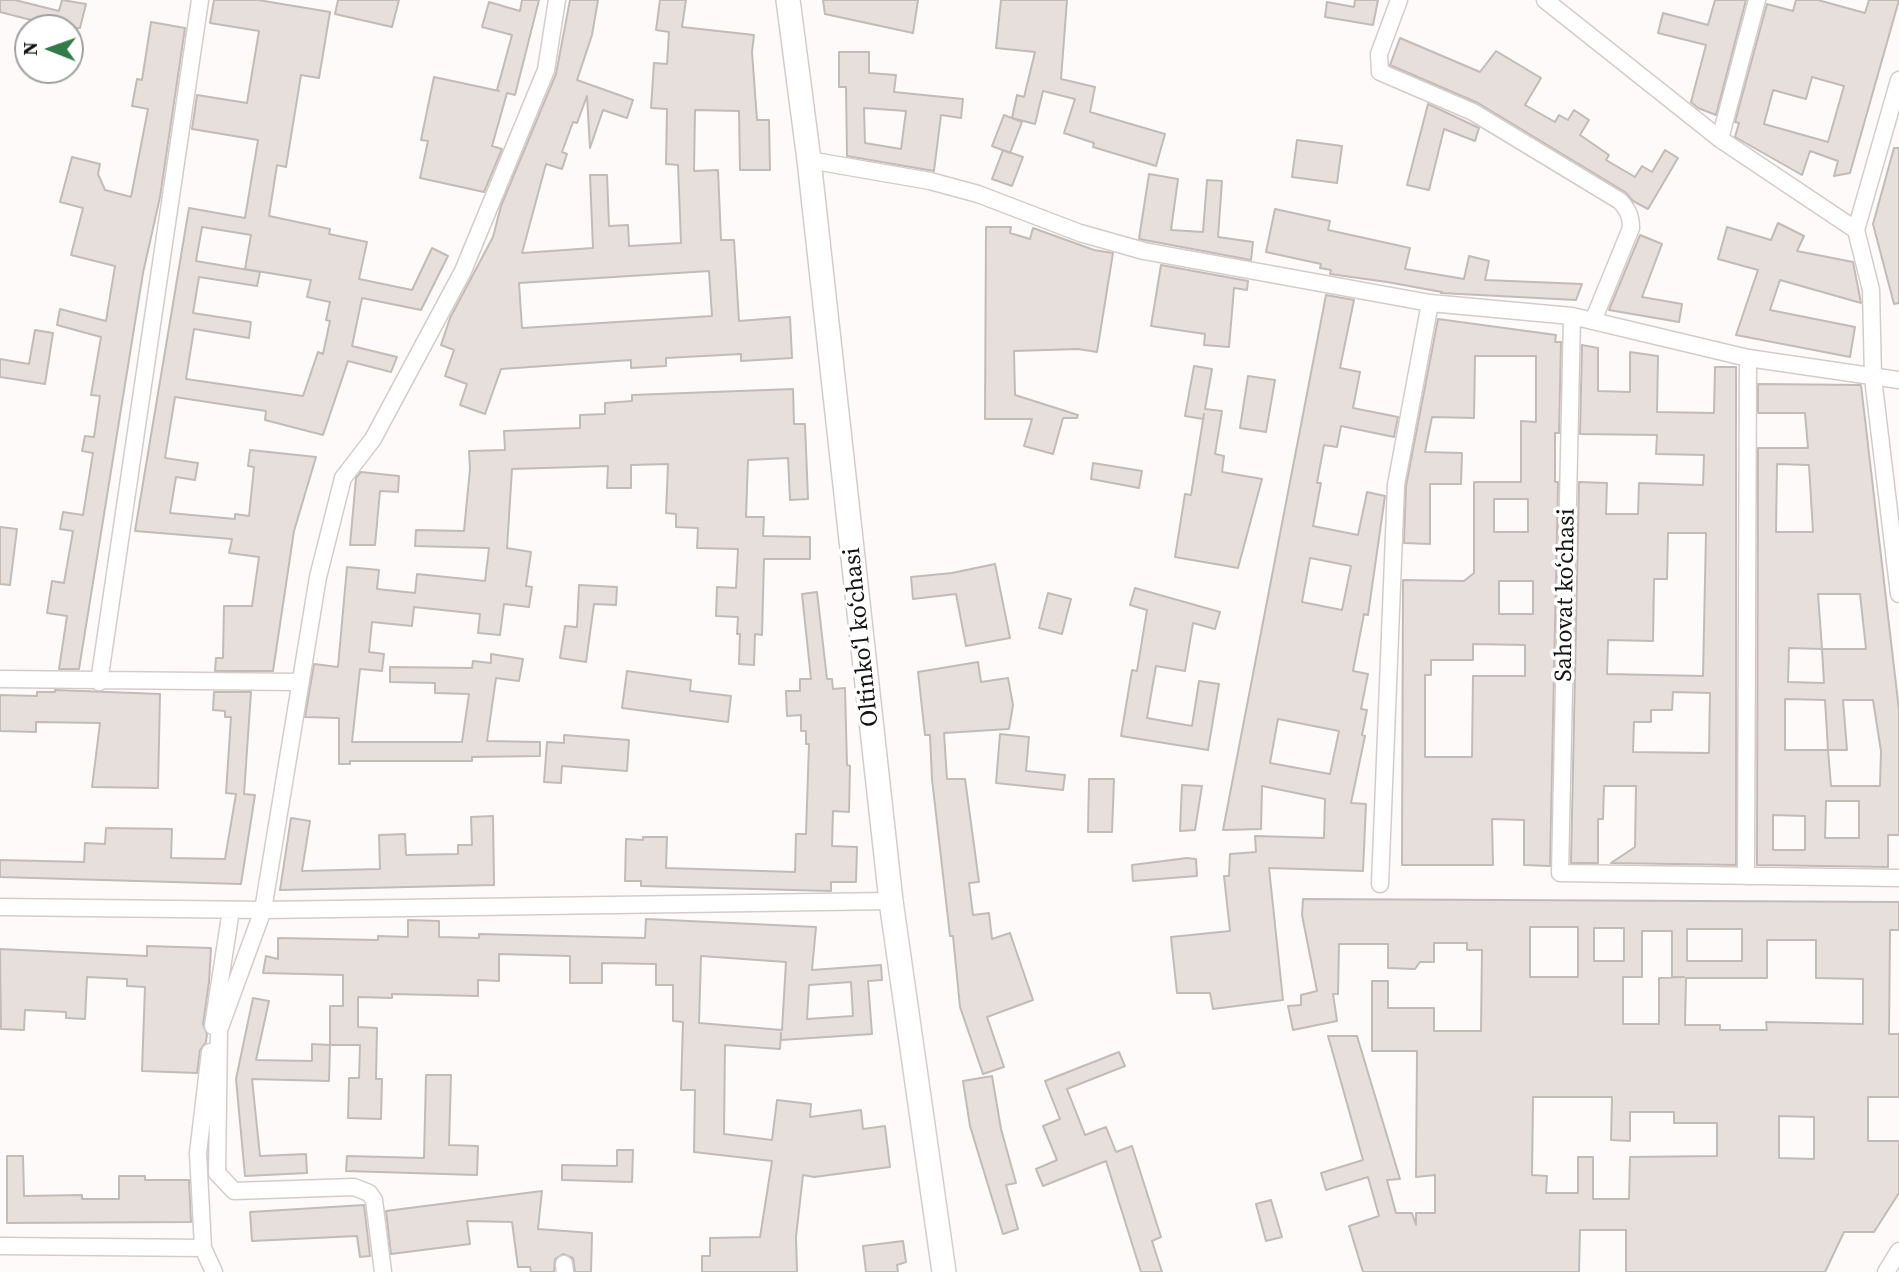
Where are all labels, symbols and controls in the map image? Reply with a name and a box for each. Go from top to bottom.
north arrow [14,14,84,84]
text: N [17,42,43,56]
street label: Sahovat koʻchasi [1550,508,1582,682]
street label: Oltinkoʻl koʻchasi [838,546,886,728]

